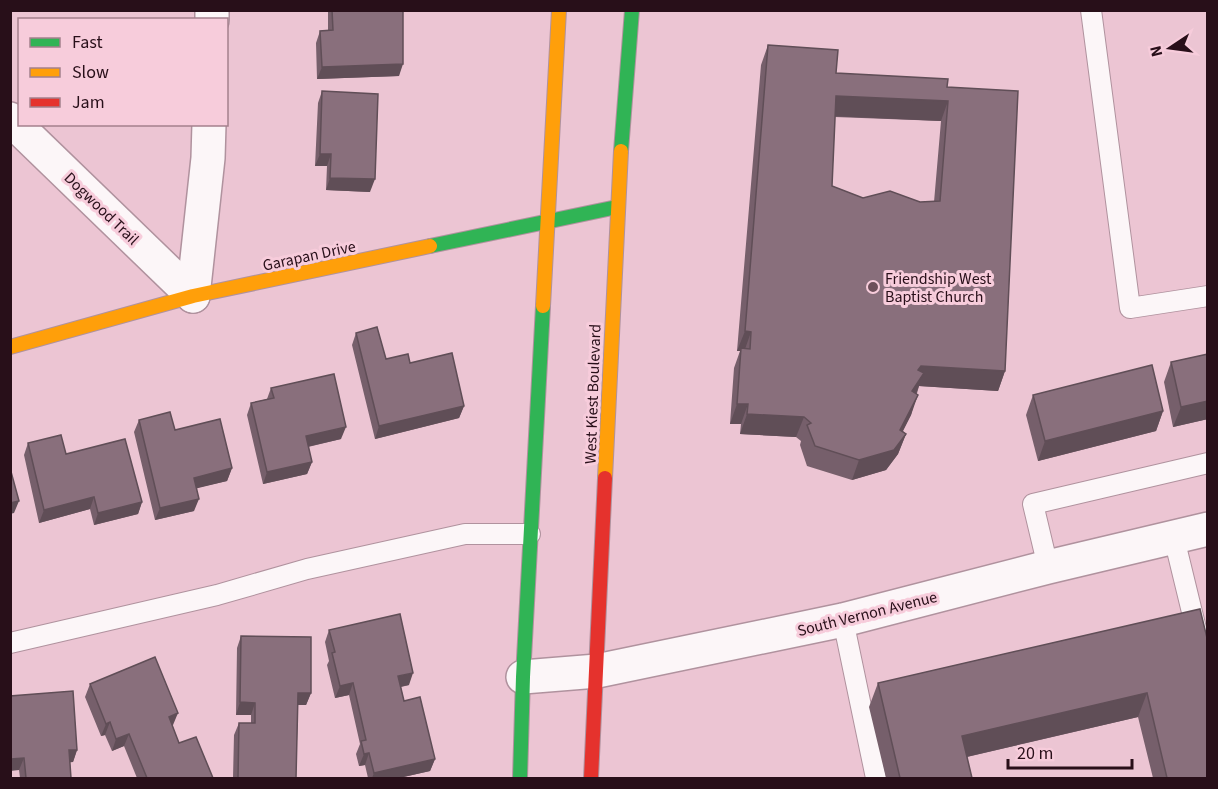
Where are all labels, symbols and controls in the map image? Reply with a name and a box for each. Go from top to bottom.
legend [18,18,228,126]
north arrow [1140,18,1200,78]
text: Fast [72,30,103,55]
text: N [1144,43,1168,59]
text: Slow [72,60,109,85]
text: Jam [72,90,105,115]
street label: Dogwood Trail [59,167,144,250]
street label: Garapan Drive [261,235,358,277]
place label: Friendship West Baptist Church [885,268,992,308]
marker: Friendship West Baptist Church [866,280,880,294]
street label: West Kiest Boulevard [580,324,606,464]
street label: South Vernon Avenue [795,586,940,642]
scale bar [1008,732,1132,770]
text: 20 m [1017,741,1053,766]

